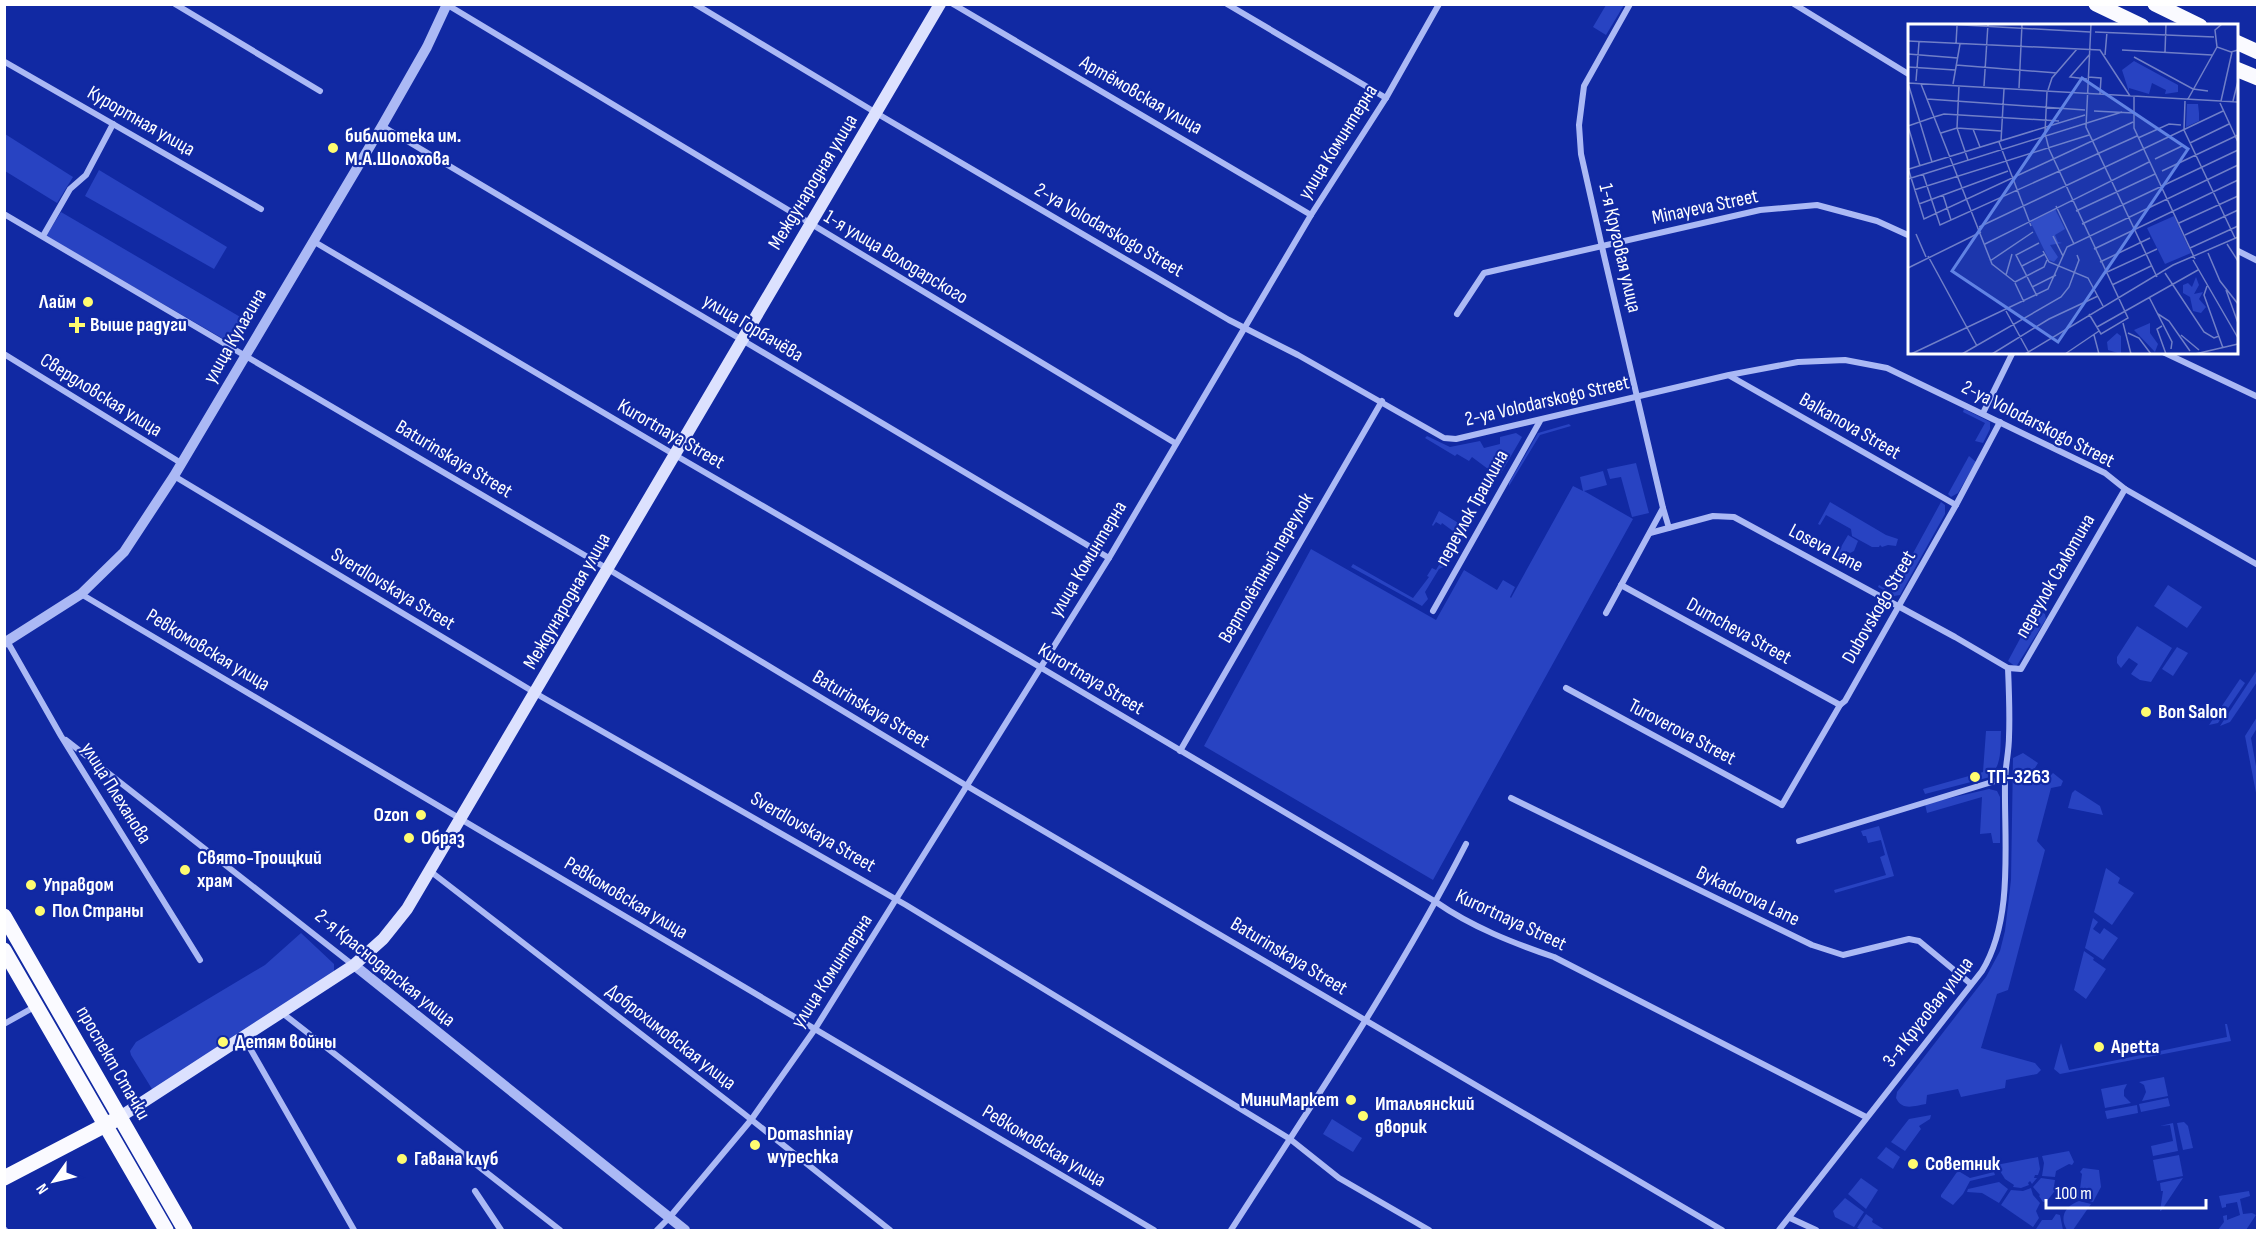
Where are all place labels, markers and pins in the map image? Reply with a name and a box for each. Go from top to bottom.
place label: библиотека им. М.А.Шолохова [345,124,461,171]
marker: библиотека им. М.А.Шолохова [326,141,340,155]
place label: Лайм [38,290,76,314]
marker: Лайм [81,295,95,309]
place label: Выше радуги [90,313,187,337]
marker: Выше радуги [68,316,86,334]
place label: Bon Salon [2158,700,2227,724]
marker: Bon Salon [2139,705,2153,719]
place label: ТП-3263 [1987,765,2050,789]
marker: ТП-3263 [1968,770,1982,784]
place label: Ozon [374,803,409,827]
marker: Ozon [414,808,428,822]
place label: Образ [421,826,465,850]
marker: Образ [402,831,416,845]
place label: Свято-Троицкий храм [197,846,322,893]
marker: Свято-Троицкий храм [178,863,192,877]
place label: Управдом [43,873,114,897]
marker: Управдом [24,878,38,892]
place label: Пол Страны [52,899,144,923]
marker: Пол Страны [33,904,47,918]
place label: Детям войны [235,1030,336,1054]
marker: Детям войны [216,1035,230,1049]
place label: Apetta [2110,1035,2159,1059]
marker: Apetta [2092,1040,2106,1054]
place label: МиниМаркет [1241,1088,1339,1112]
place label: Итальянский дворик [1375,1092,1475,1139]
marker: МиниМаркет [1344,1093,1358,1107]
marker: Итальянский дворик [1356,1109,1370,1123]
place label: Domashniay wypechka [767,1122,854,1169]
marker: Domashniay wypechka [748,1138,762,1152]
place label: Гавана клуб [414,1147,499,1171]
marker: Гавана клуб [395,1152,409,1166]
place label: Советник [1925,1152,2001,1176]
marker: Советник [1906,1157,1920,1171]

